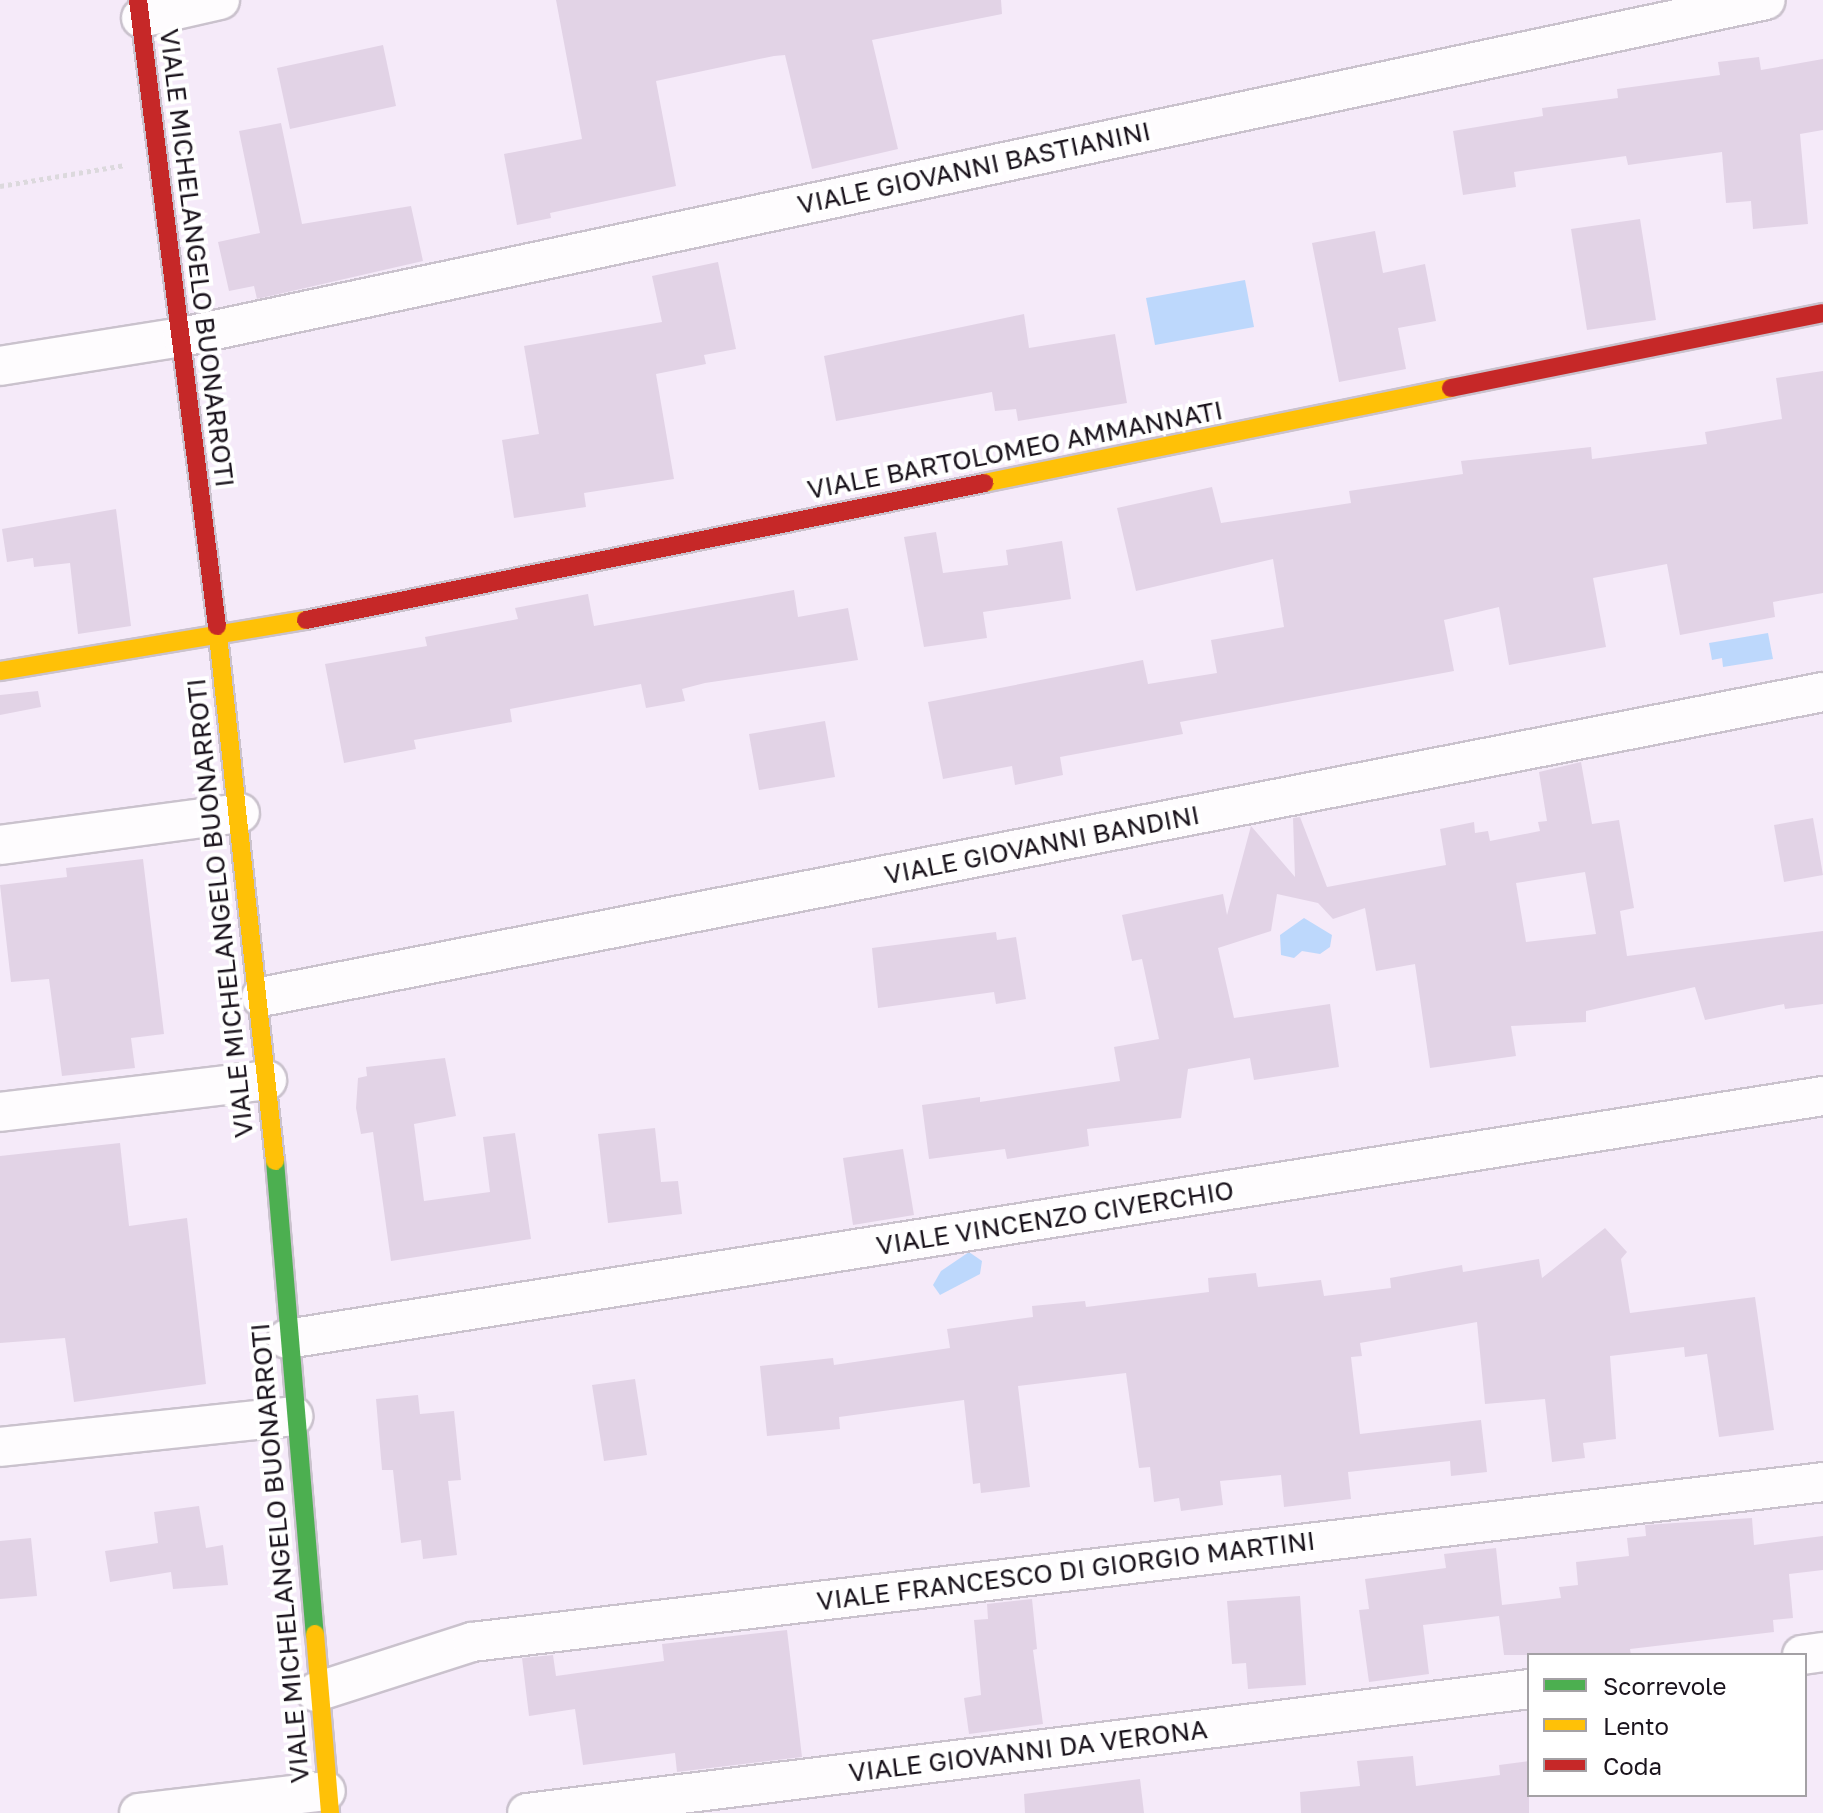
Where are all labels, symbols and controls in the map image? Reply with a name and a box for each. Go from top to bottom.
street label: VIALE MICHELANGELO BUONARROTI [153,27,241,489]
street label: VIALE GIOVANNI BASTIANINI [795,115,1153,221]
street label: VIALE BARTOLOMEO AMMANNATI [805,394,1225,506]
street label: VIALE MICHELANGELO BUONARROTI [180,677,260,1139]
street label: VIALE GIOVANNI BANDINI [882,799,1202,891]
street label: VIALE VINCENZO CIVERCHIO [874,1174,1236,1262]
street label: VIALE MICHELANGELO BUONARROTI [244,1322,316,1784]
street label: VIALE FRANCESCO DI GIORGIO MARTINI [815,1525,1317,1617]
legend [1527,1653,1807,1797]
text: Scorrevole [1603,1671,1726,1700]
text: Lento [1603,1711,1669,1740]
street label: VIALE GIOVANNI DA VERONA [847,1714,1209,1788]
text: Coda [1603,1751,1662,1780]

